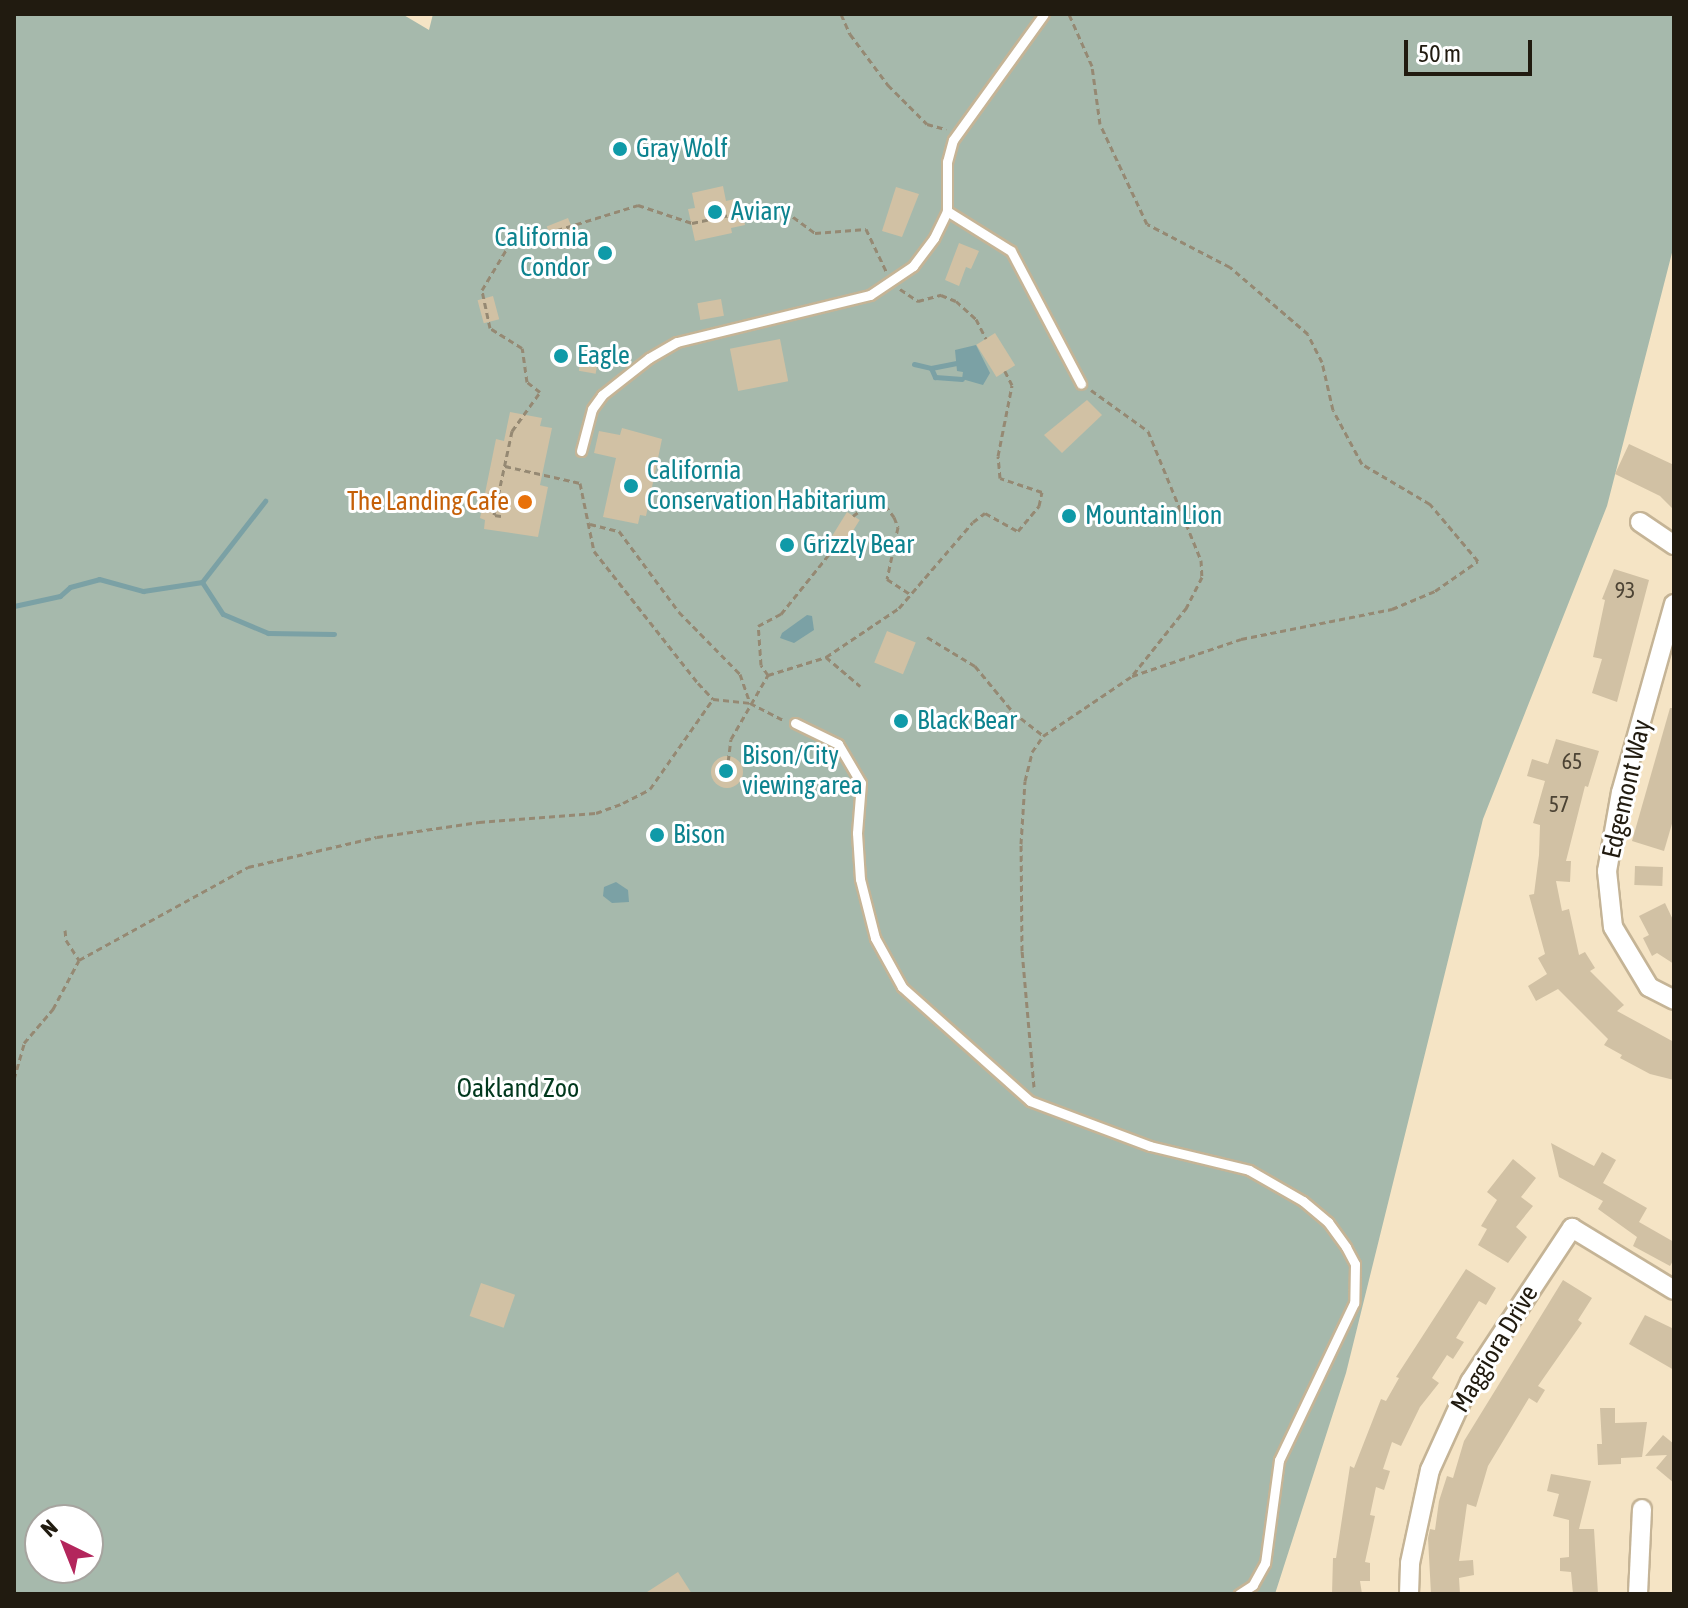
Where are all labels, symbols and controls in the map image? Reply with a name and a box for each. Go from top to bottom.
scale bar [1408,24,1536,74]
text: 50 m [1418,40,1461,67]
place label: Gray Wolf [636,133,728,165]
marker: Gray Wolf [611,140,629,158]
place label: Aviary [731,196,791,228]
marker: Aviary [706,203,724,221]
place label: California Condor [495,222,589,284]
marker: California Condor [596,244,614,262]
place label: Eagle [577,340,630,372]
marker: Eagle [552,347,570,365]
place label: California Conservation Habitarium [647,455,887,516]
marker: California Conservation Habitarium [622,477,640,495]
place label: The Landing Cafe [347,486,509,518]
marker: The Landing Cafe [516,493,534,511]
place label: Mountain Lion [1085,500,1222,532]
marker: Mountain Lion [1060,507,1078,525]
place label: Grizzly Bear [803,529,914,561]
marker: Grizzly Bear [778,536,796,554]
house number: 93 [1615,578,1635,604]
place label: Black Bear [917,705,1017,737]
marker: Black Bear [892,712,910,730]
street label: Edgemont Way [1596,717,1658,861]
place label: Bison/City viewing area [742,740,863,802]
house number: 65 [1562,749,1582,775]
marker: Bison/City viewing area [717,762,735,780]
house number: 57 [1549,792,1569,818]
place label: Bison [673,819,725,851]
marker: Bison [648,826,666,844]
park label: Oakland Zoo [457,1073,579,1105]
street label: Maggiora Drive [1445,1280,1545,1418]
north arrow [24,1504,104,1584]
text: N [35,1514,63,1542]

